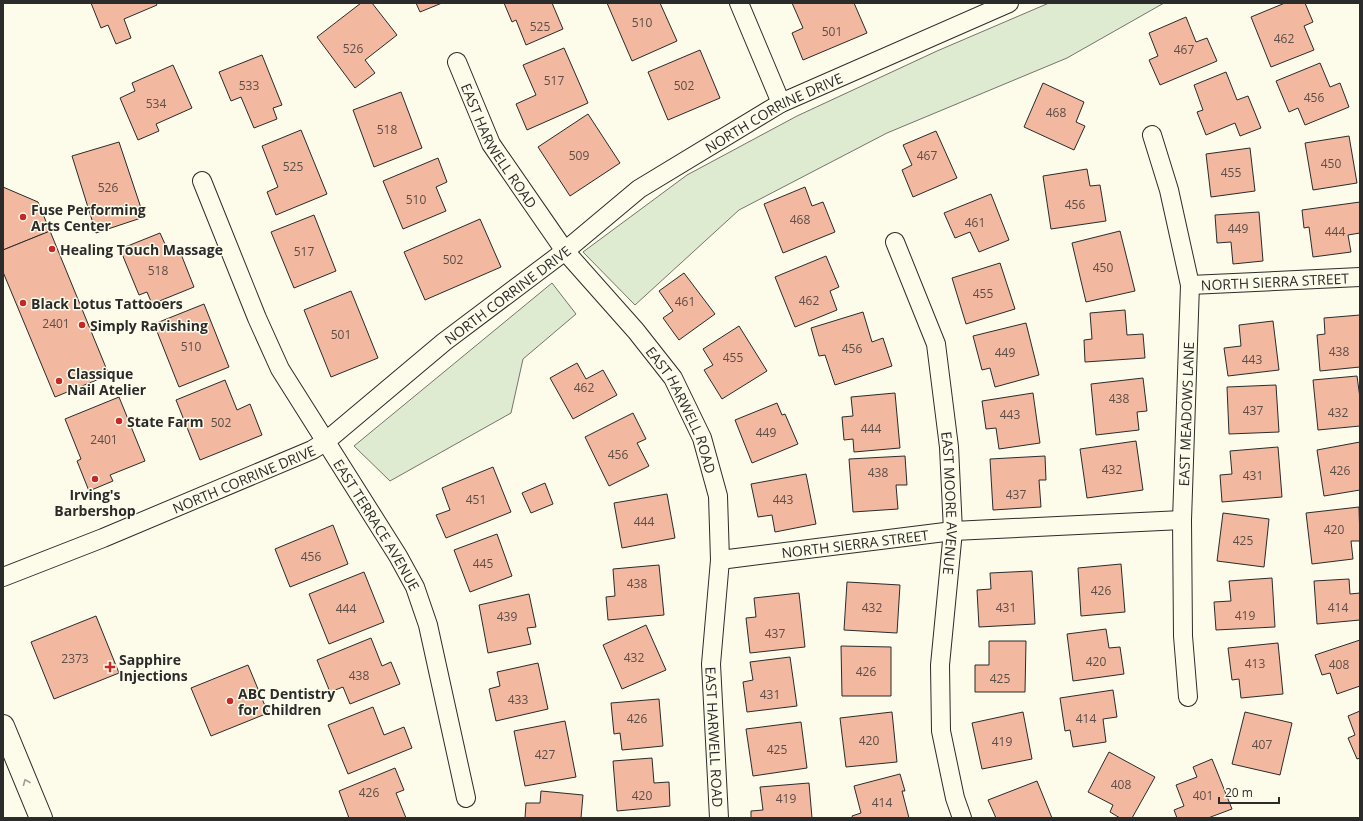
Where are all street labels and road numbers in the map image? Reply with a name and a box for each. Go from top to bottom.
street label: NORTH CORRINE DRIVE [701,68,845,156]
street label: EAST HARWELL ROAD [457,80,542,212]
street label: NORTH CORRINE DRIVE [440,241,575,348]
street label: NORTH SIERRA STREET [1200,268,1350,294]
street label: EAST MEADOWS LANE [1174,341,1198,487]
street label: EAST HARWELL ROAD [642,342,721,475]
street label: EAST MOORE AVENUE [938,430,963,576]
street label: NORTH CORRINE DRIVE [169,440,318,517]
street label: EAST TERRACE AVENUE [330,455,425,594]
street label: NORTH SIERRA STREET [780,525,930,562]
street label: EAST HARWELL ROAD [702,666,728,808]

